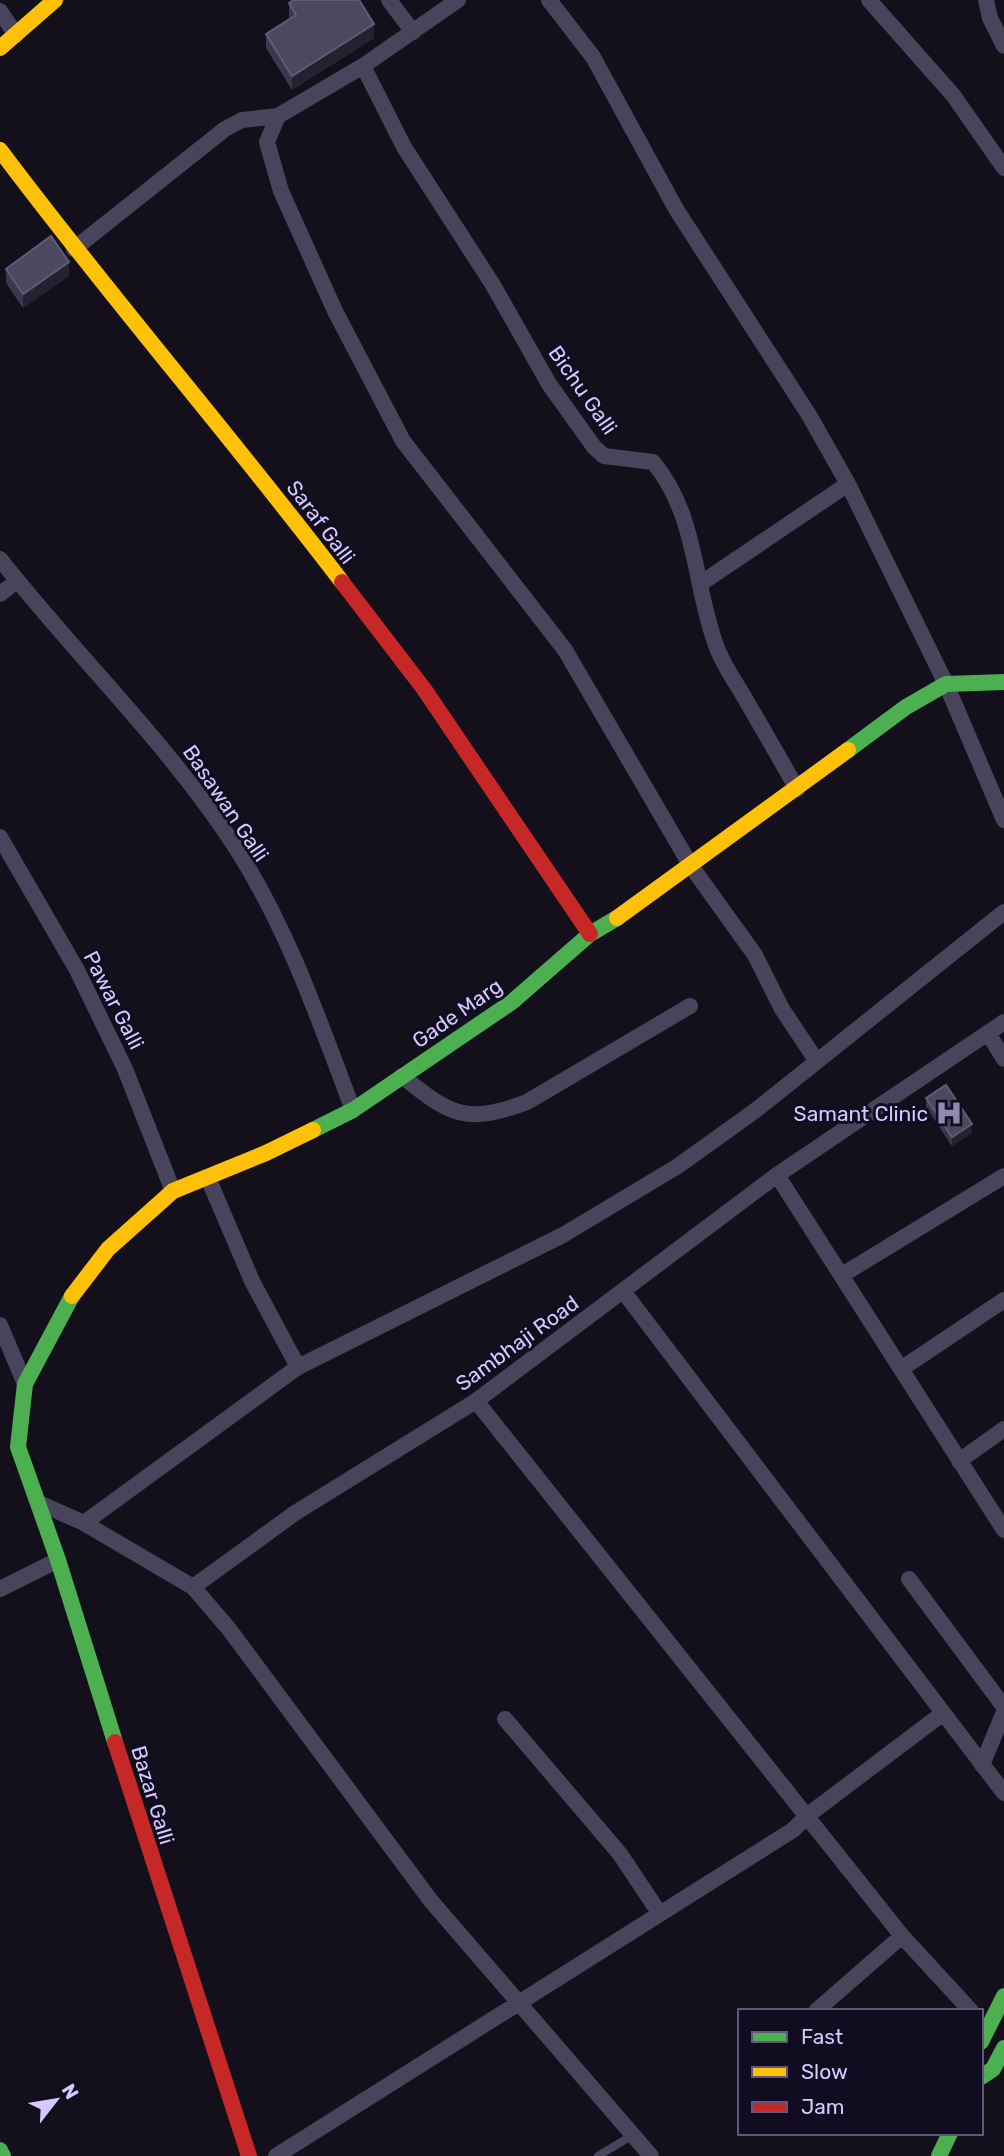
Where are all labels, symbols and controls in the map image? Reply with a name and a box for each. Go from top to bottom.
street label: Bichu Galli [543,341,623,439]
street label: Saraf Galli [282,475,360,569]
street label: Basawan Galli [178,740,274,866]
street label: Pawar Galli [79,947,149,1053]
street label: Gade Marg [407,973,507,1053]
hospital icon: Samant Clinic [934,1098,964,1128]
place label: Samant Clinic [794,1101,928,1126]
street label: Sambhaji Road [451,1290,583,1396]
street label: Bazar Galli [126,1743,180,1847]
legend [738,2009,983,2135]
text: Fast [801,2024,843,2049]
text: Slow [801,2059,848,2084]
north arrow [21,2065,91,2135]
text: N [57,2080,84,2103]
text: Jam [801,2094,845,2119]

